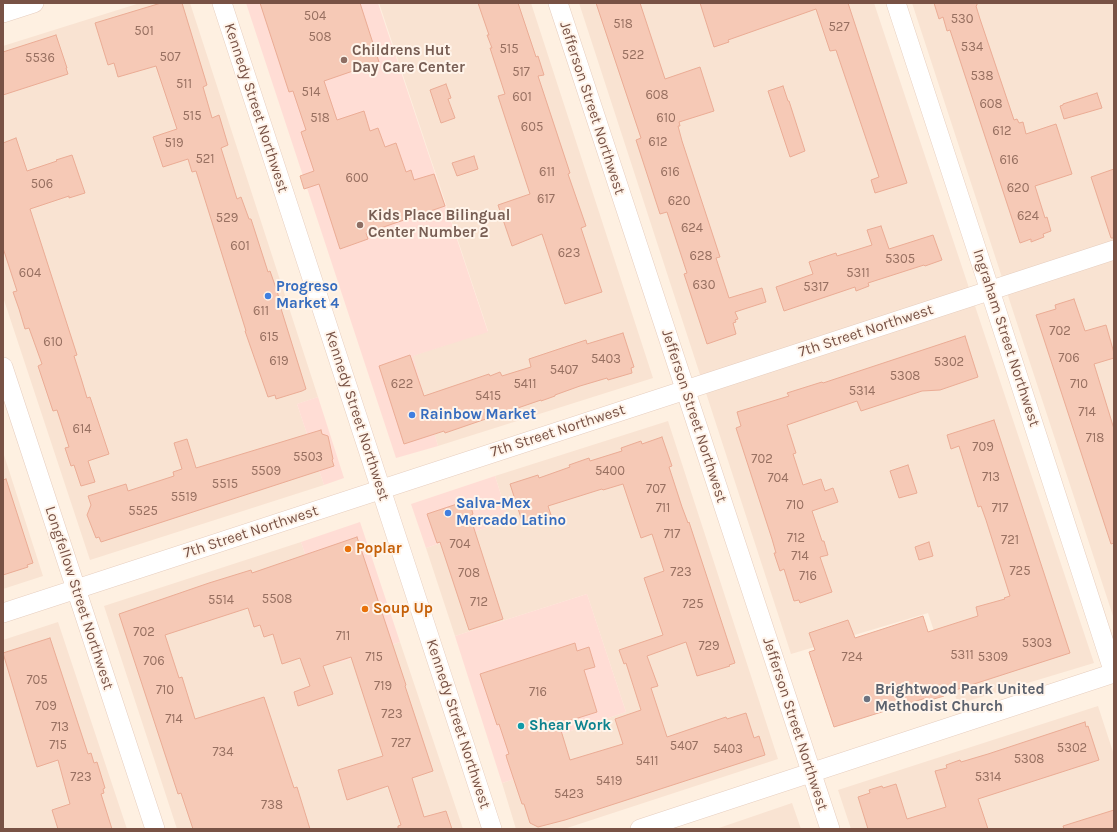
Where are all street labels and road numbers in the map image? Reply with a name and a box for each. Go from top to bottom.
street label: Jefferson Street Northwest [555,19,629,197]
street label: Kennedy Street Northwest [220,21,292,195]
street label: Ingraham Street Northwest [969,247,1043,429]
street label: 7th Street Northwest [796,301,936,361]
street label: Jefferson Street Northwest [657,327,731,505]
street label: Kennedy Street Northwest [321,329,393,503]
street label: 7th Street Northwest [488,401,628,461]
street label: 7th Street Northwest [181,502,321,562]
street label: Longfellow Street Northwest [41,504,117,692]
street label: Jefferson Street Northwest [758,635,832,813]
street label: Kennedy Street Northwest [422,637,494,811]

